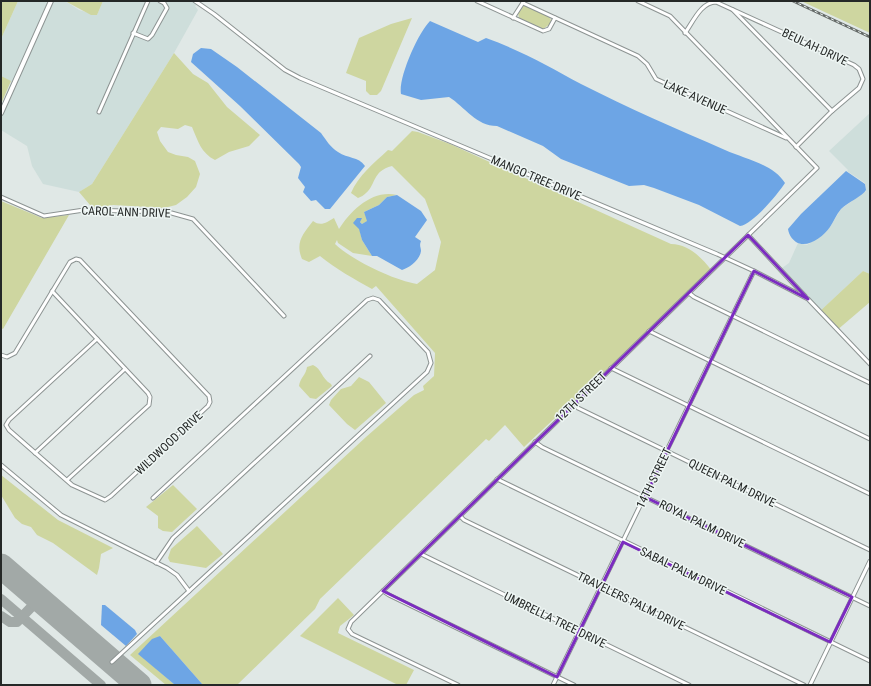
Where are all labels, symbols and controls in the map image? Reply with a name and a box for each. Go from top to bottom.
street label: BEULAH DRIVE [780,26,850,68]
street label: LAKE AVENUE [661,77,729,117]
street label: MANGO TREE DRIVE [489,153,583,203]
street label: CAROL ANN DRIVE [81,203,171,221]
street label: 12TH STREET [553,369,609,425]
street label: WILDWOOD DRIVE [132,408,206,478]
street label: 14TH STREET [633,446,675,510]
street label: QUEEN PALM DRIVE [686,456,778,510]
street label: ROYAL PALM DRIVE [657,497,747,551]
street label: SABAL PALM DRIVE [638,544,728,598]
street label: TRAVELERS PALM DRIVE [575,569,687,633]
street label: UMBRELLA TREE DRIVE [502,589,608,651]

